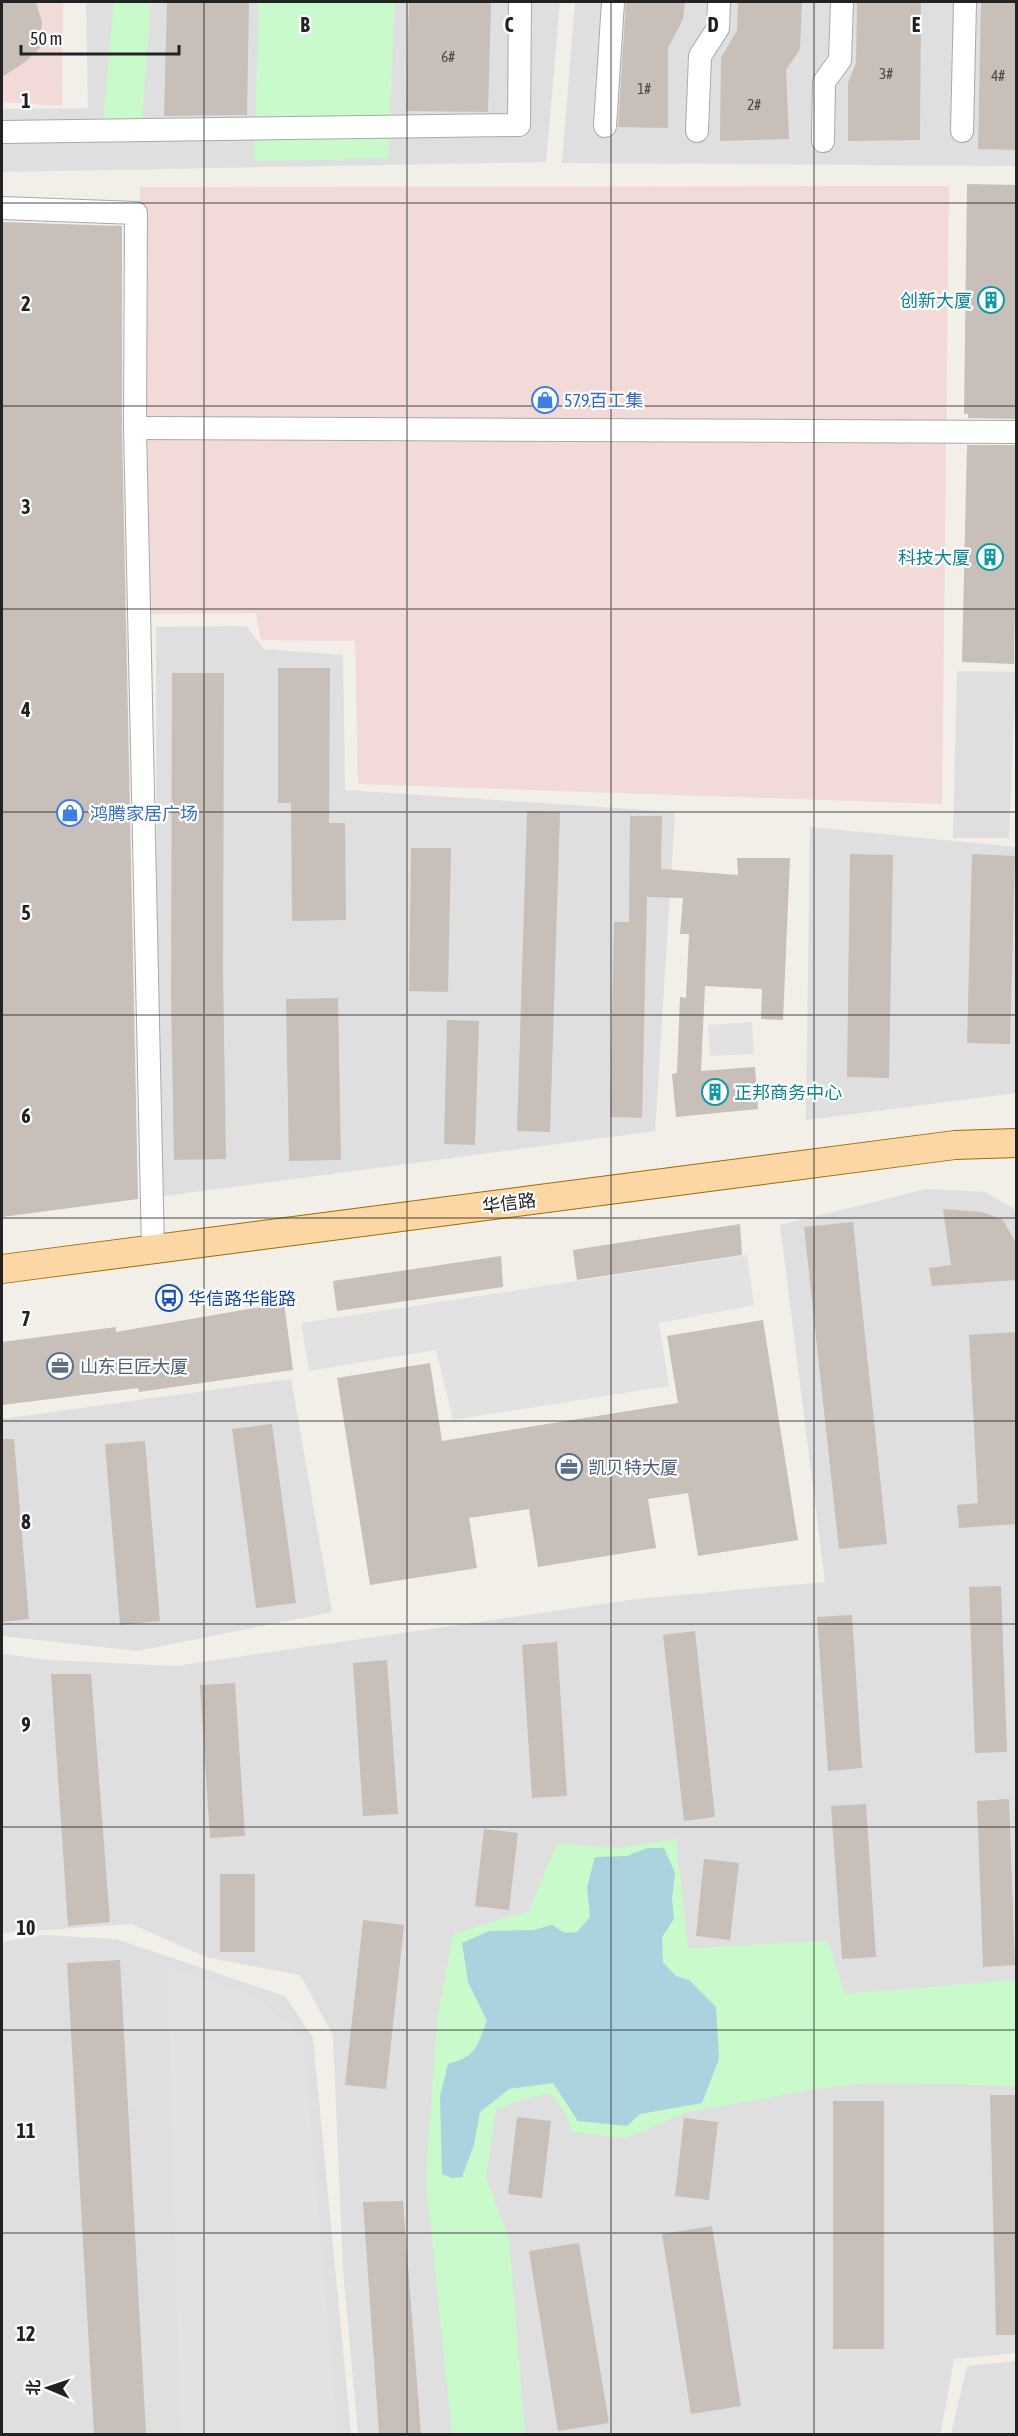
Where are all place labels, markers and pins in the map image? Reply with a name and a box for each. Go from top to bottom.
building icon: 创新大厦 [976,285,1006,315]
place label: 创新大厦 [900,290,972,311]
shop icon: 579百工集 [530,385,560,415]
place label: 579百工集 [564,390,643,411]
building icon: 科技大厦 [975,542,1005,572]
place label: 科技大厦 [898,547,970,568]
shop icon: 鸿腾家居广场 [55,798,85,828]
place label: 鸿腾家居广场 [90,803,198,824]
building icon: 正邦商务中心 [700,1077,730,1107]
place label: 正邦商务中心 [734,1082,842,1103]
bus stop icon: 华信路华能路 [154,1283,184,1313]
place label: 华信路华能路 [188,1288,296,1309]
office icon: 山东巨匠大厦 [45,1351,75,1381]
place label: 山东巨匠大厦 [80,1356,188,1377]
office icon: 凯贝特大厦 [554,1452,584,1482]
place label: 凯贝特大厦 [588,1457,678,1478]

